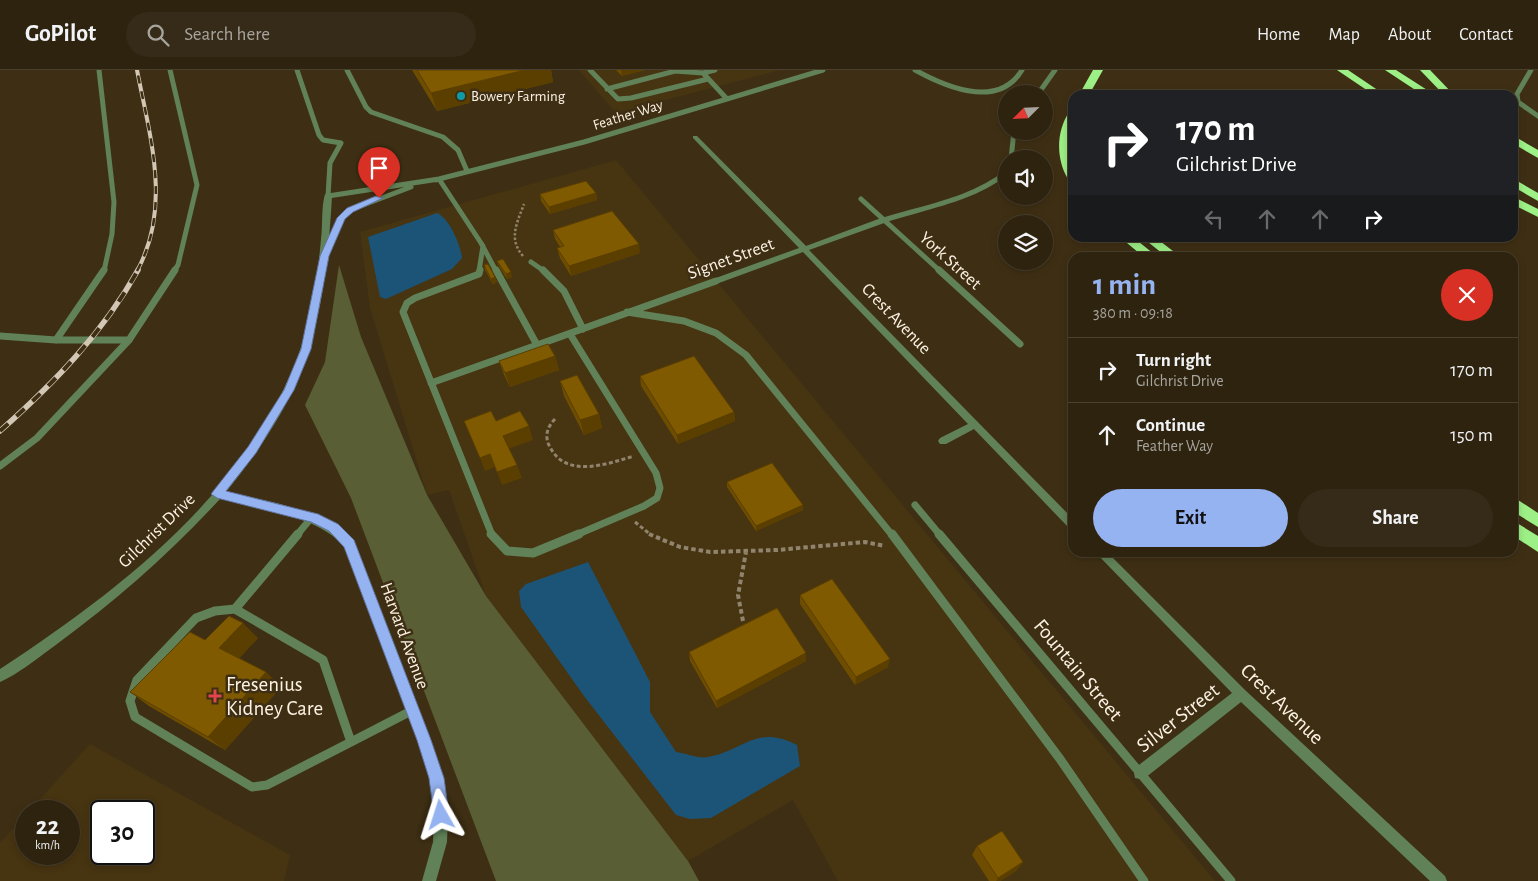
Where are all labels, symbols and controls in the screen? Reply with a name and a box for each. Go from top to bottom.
search box [126,12,476,57]
icon: search [144,21,172,49]
text: GoPilot [25,22,96,46]
text: Search here [184,25,270,44]
text: Home [1257,26,1300,44]
text: Map [1328,26,1360,44]
text: About [1388,26,1431,44]
text: Contact [1459,26,1513,44]
north arrow [998,85,1052,140]
map controls [998,85,1053,270]
place label: Bowery Farming [471,89,566,104]
marker: Bowery Farming [455,90,467,102]
street label: Feather Way [591,97,665,133]
icon: right [1093,110,1158,175]
text: 170 m [1176,112,1256,147]
pin [358,147,400,198]
button: sound [998,150,1053,205]
text: Gilchrist Drive [1176,153,1297,175]
icon: arrive [365,154,393,182]
icon: left [1200,205,1228,233]
icon: ahead [1253,205,1281,233]
icon: ahead [1306,205,1334,233]
icon: right [1359,205,1387,233]
button: layers [998,215,1053,270]
street label: York Street [916,229,985,293]
street label: Signet Street [685,235,777,283]
button: close [1441,269,1493,321]
text: 1 min [1093,270,1156,300]
street label: Crest Avenue [858,280,934,358]
text: 380 m · 09:18 [1093,305,1173,321]
text: Turn right [1136,351,1211,370]
icon: right [1093,356,1121,384]
text: 170 m [1450,361,1493,380]
text: Gilchrist Drive [1136,373,1224,389]
text: Continue [1136,416,1205,435]
icon: ahead [1093,421,1121,449]
text: 150 m [1450,426,1493,445]
text: Feather Way [1136,438,1213,454]
button: Exit [1093,489,1288,547]
button: Share [1298,489,1493,547]
street label: Gilchrist Drive [115,490,199,572]
street label: Harvard Avenue [376,580,432,692]
street label: Fountain Street [1030,615,1126,725]
street label: Crest Avenue [1237,660,1327,748]
place label: Fresenius Kidney Care [226,674,323,719]
street label: Silver Street [1133,679,1223,756]
marker: Fresenius Kidney Care [208,689,222,703]
position arrow [414,788,466,840]
speed limit sign: 30 [90,800,155,865]
text: 22 [36,814,59,839]
text: km/h [35,839,60,851]

